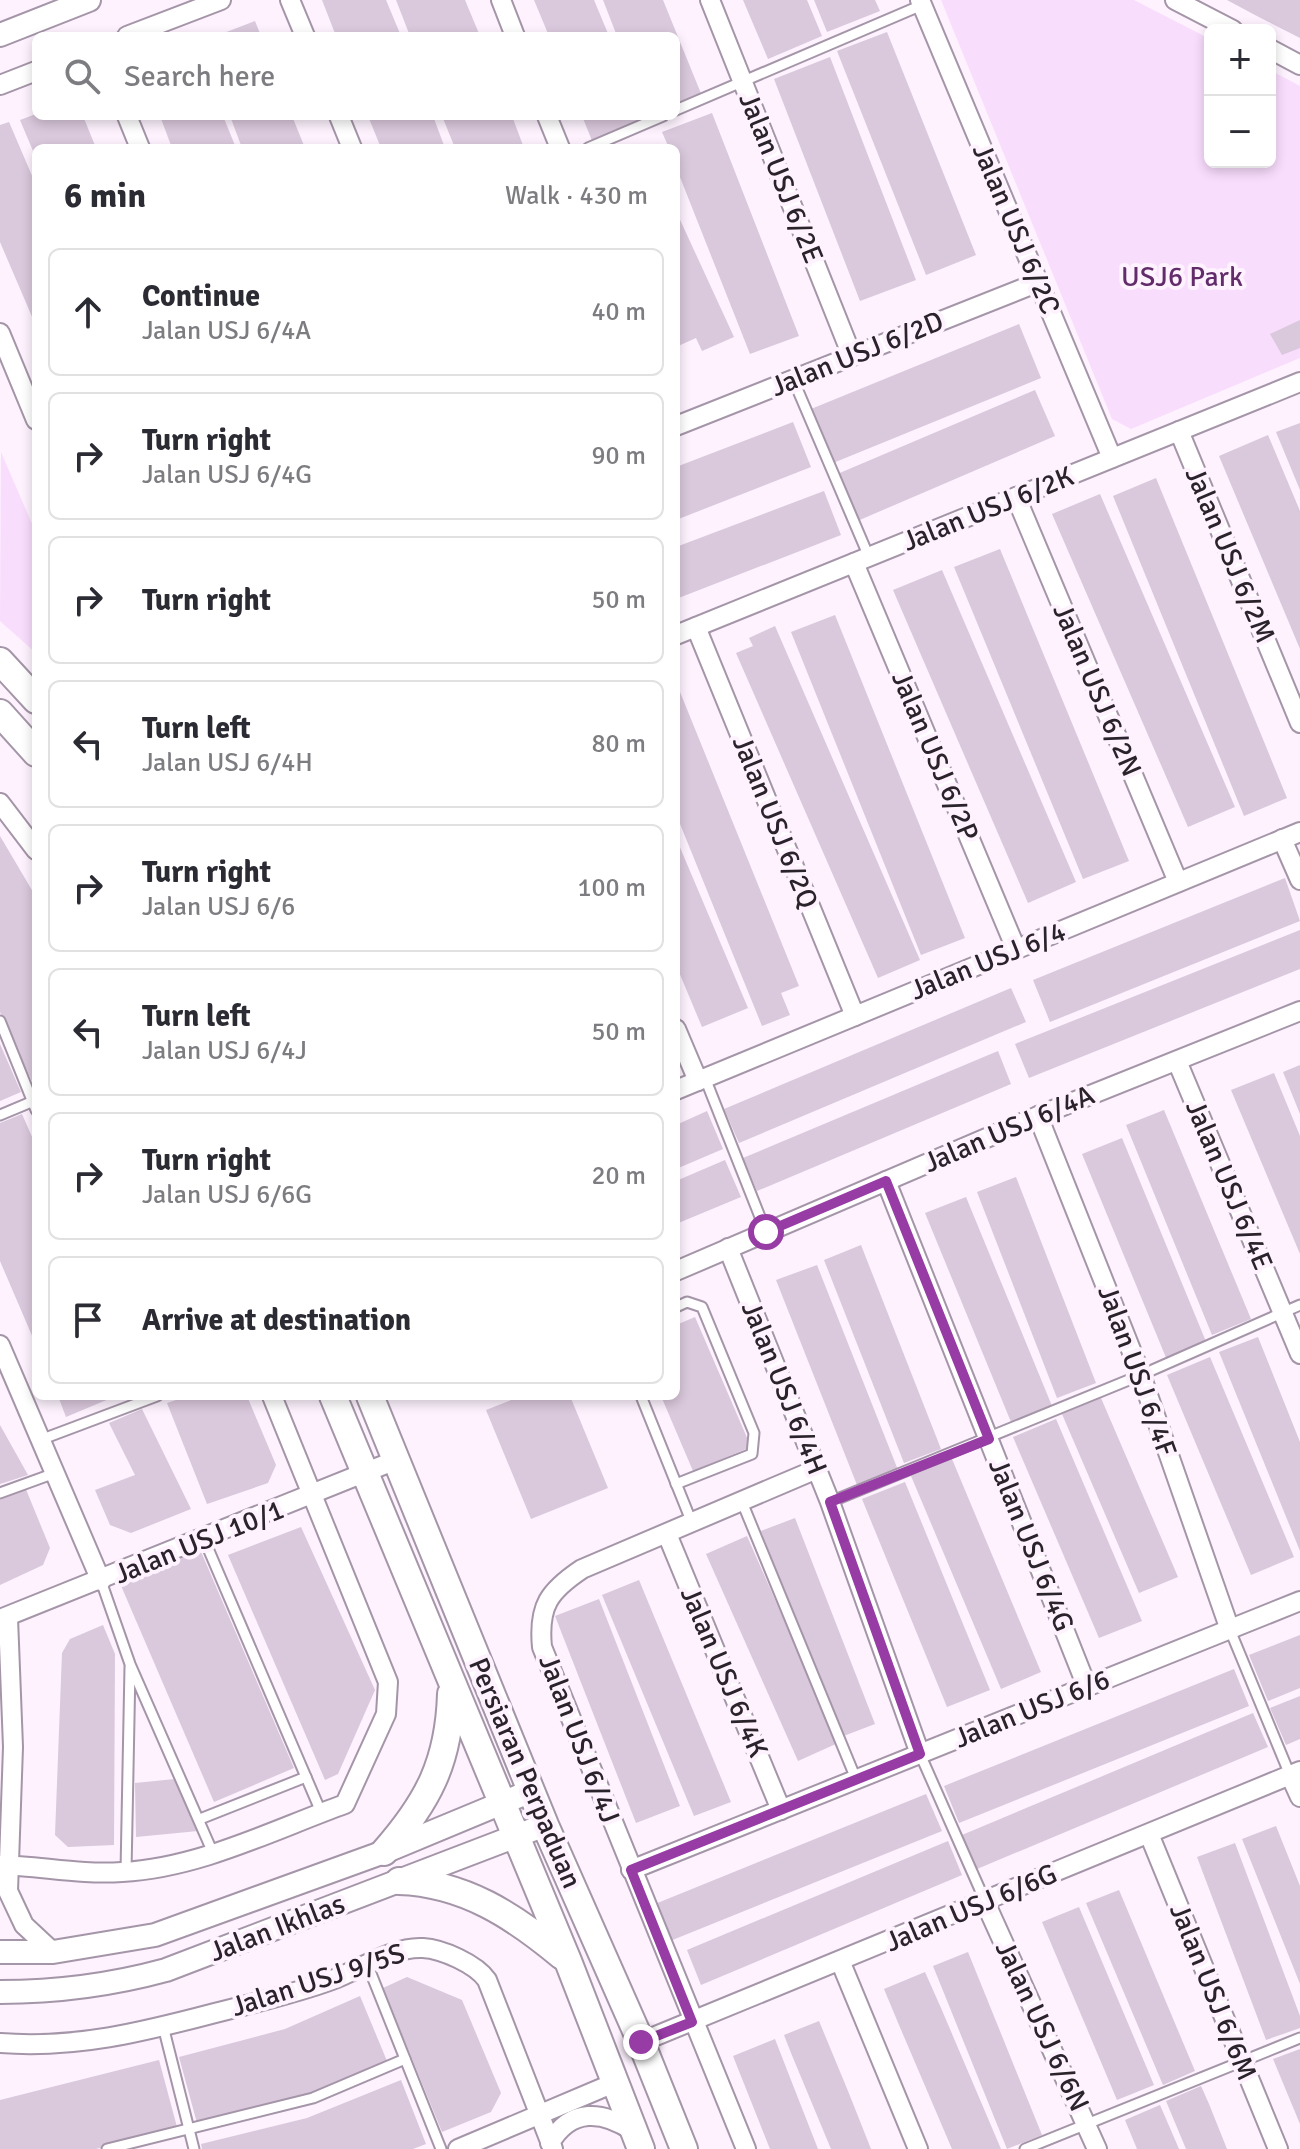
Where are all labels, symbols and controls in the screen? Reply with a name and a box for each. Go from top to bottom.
map controls [1204,24,1276,168]
button: + [1204,24,1276,96]
search box [32,32,680,120]
icon: search [60,54,104,98]
text: Search here [124,58,275,95]
street label: Jalan USJ 6/2E [731,88,831,268]
button: − [1204,96,1276,168]
street label: Jalan USJ 6/2C [965,139,1067,319]
text: 6 min [64,175,146,217]
text: Walk · 430 m [505,180,648,212]
park label: USJ6 Park [1121,260,1243,294]
text: Continue [142,278,260,315]
icon: ahead [66,290,110,334]
text: 40 m [591,296,646,328]
street label: Jalan USJ 6/2D [766,304,948,404]
text: Jalan USJ 6/4A [142,315,311,347]
text: Turn right [142,422,271,459]
icon: right [66,434,110,478]
text: 90 m [591,440,646,472]
text: Jalan USJ 6/4G [142,459,312,491]
street label: Jalan USJ 6/2K [897,459,1079,559]
street label: Jalan USJ 6/2M [1178,462,1282,648]
icon: right [66,578,110,622]
text: Turn right [142,582,271,619]
text: 50 m [591,584,646,616]
street label: Jalan USJ 6/2N [1045,599,1149,781]
street label: Jalan USJ 6/2P [884,666,986,846]
text: Turn left [142,710,251,747]
icon: left [66,722,110,766]
text: 80 m [591,728,646,760]
street label: Jalan USJ 6/2Q [725,731,825,913]
text: Jalan USJ 6/4H [142,747,313,779]
text: Turn right [142,854,271,891]
icon: right [66,866,110,910]
text: 100 m [577,872,646,904]
text: Jalan USJ 6/6 [142,891,295,923]
street label: Jalan USJ 6/4 [905,914,1071,1008]
text: Turn left [142,998,251,1035]
icon: left [66,1010,110,1054]
text: 50 m [591,1016,646,1048]
text: Jalan USJ 6/4J [142,1035,307,1067]
street label: Jalan USJ 6/4A [919,1078,1099,1180]
street label: Jalan USJ 6/4E [1178,1095,1280,1275]
text: Turn right [142,1142,271,1179]
icon: right [66,1154,110,1198]
text: 20 m [591,1160,646,1192]
text: Jalan USJ 6/6G [142,1179,312,1211]
route start [748,1214,784,1250]
street label: Jalan USJ 6/4F [1090,1281,1184,1461]
street label: Jalan USJ 6/4H [734,1296,834,1480]
icon: arrive [66,1298,110,1342]
text: Arrive at destination [142,1302,411,1339]
street label: Jalan USJ 6/4G [981,1454,1081,1636]
street label: Jalan USJ 10/1 [109,1493,289,1591]
street label: Jalan USJ 6/4K [673,1582,775,1763]
street label: Jalan USJ 6/4J [531,1650,627,1828]
street label: Persiaran Perpaduan [461,1653,589,1893]
street label: Jalan USJ 6/6 [949,1662,1115,1756]
street label: Jalan USJ 6/6G [880,1857,1062,1959]
street label: Jalan Ikhlas [205,1887,349,1969]
street label: Jalan USJ 6/6M [1162,1899,1264,2085]
street label: Jalan USJ 6/6N [988,1935,1096,2117]
street label: Jalan USJ 9/5S [227,1936,409,2024]
route end [623,2024,659,2060]

